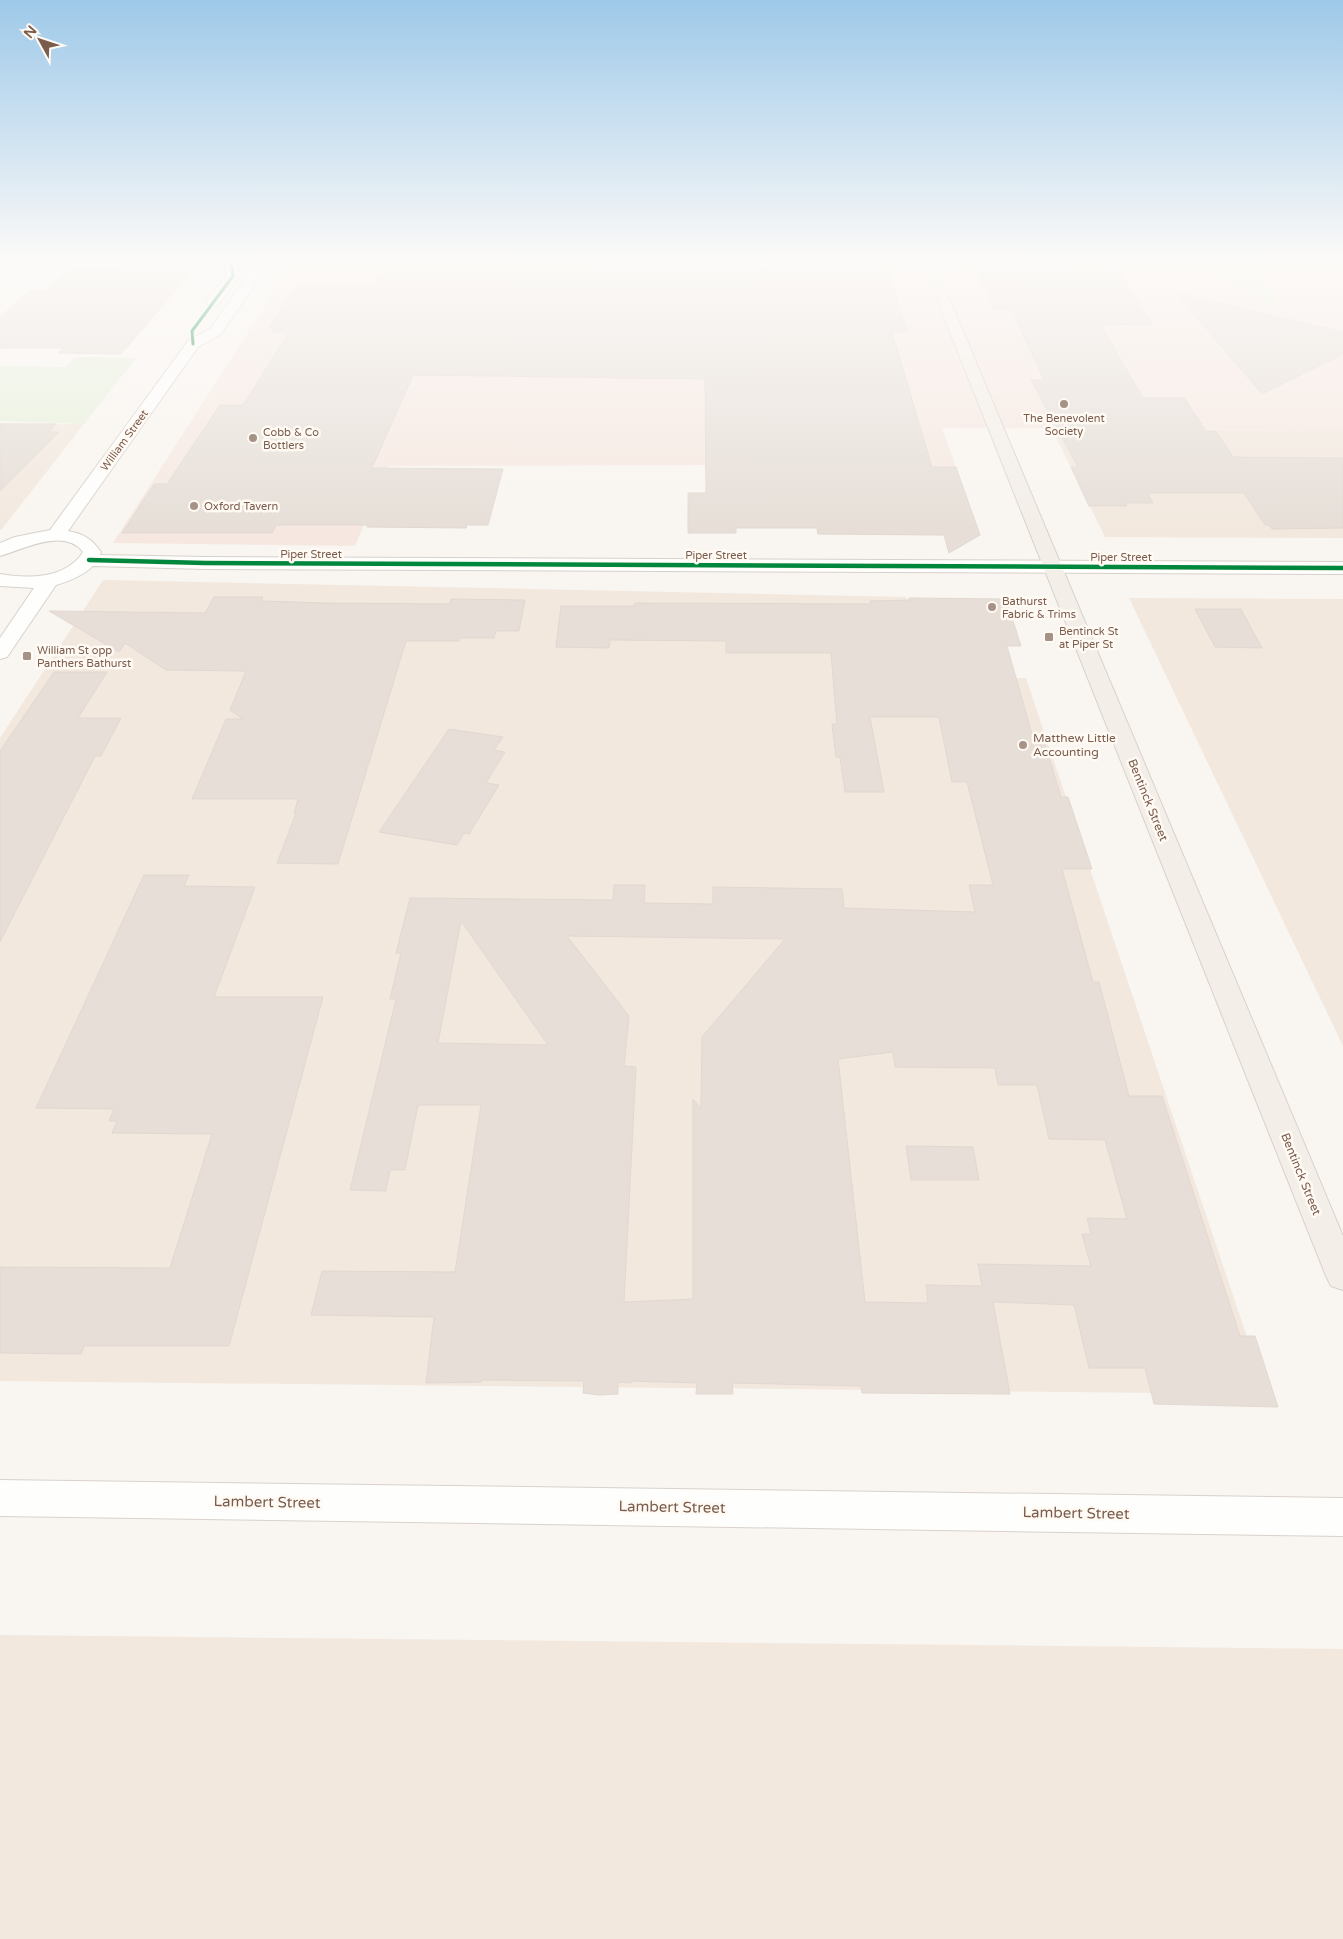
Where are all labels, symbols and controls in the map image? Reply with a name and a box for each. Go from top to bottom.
north arrow [15,15,65,65]
text: N [20,22,41,42]
marker: The Benevolent Society [1058,398,1070,410]
street label: William Street [98,407,151,473]
place label: The Benevolent Society [1023,412,1105,438]
place label: Cobb & Co Bottlers [263,426,319,452]
marker: Cobb & Co Bottlers [247,432,259,444]
marker: Oxford Tavern [188,500,200,512]
place label: Oxford Tavern [204,500,278,513]
street label: Piper Street [280,548,342,561]
street label: Piper Street [685,549,747,562]
street label: Piper Street [1090,551,1152,564]
place label: Bathurst Fabric & Trims [1002,595,1076,621]
marker: Bathurst Fabric & Trims [986,601,998,613]
place label: Bentinck St at Piper St [1059,625,1118,651]
marker: Bentinck St at Piper St [1043,631,1055,643]
place label: William St opp Panthers Bathurst [37,644,131,670]
marker: William St opp Panthers Bathurst [21,650,33,662]
place label: Matthew Little Accounting [1033,731,1116,759]
marker: Matthew Little Accounting [1017,739,1029,751]
street label: Bentinck Street [1125,757,1171,844]
street label: Bentinck Street [1278,1131,1324,1218]
street label: Lambert Street [213,1492,321,1512]
street label: Lambert Street [618,1497,726,1517]
street label: Lambert Street [1022,1503,1130,1523]

